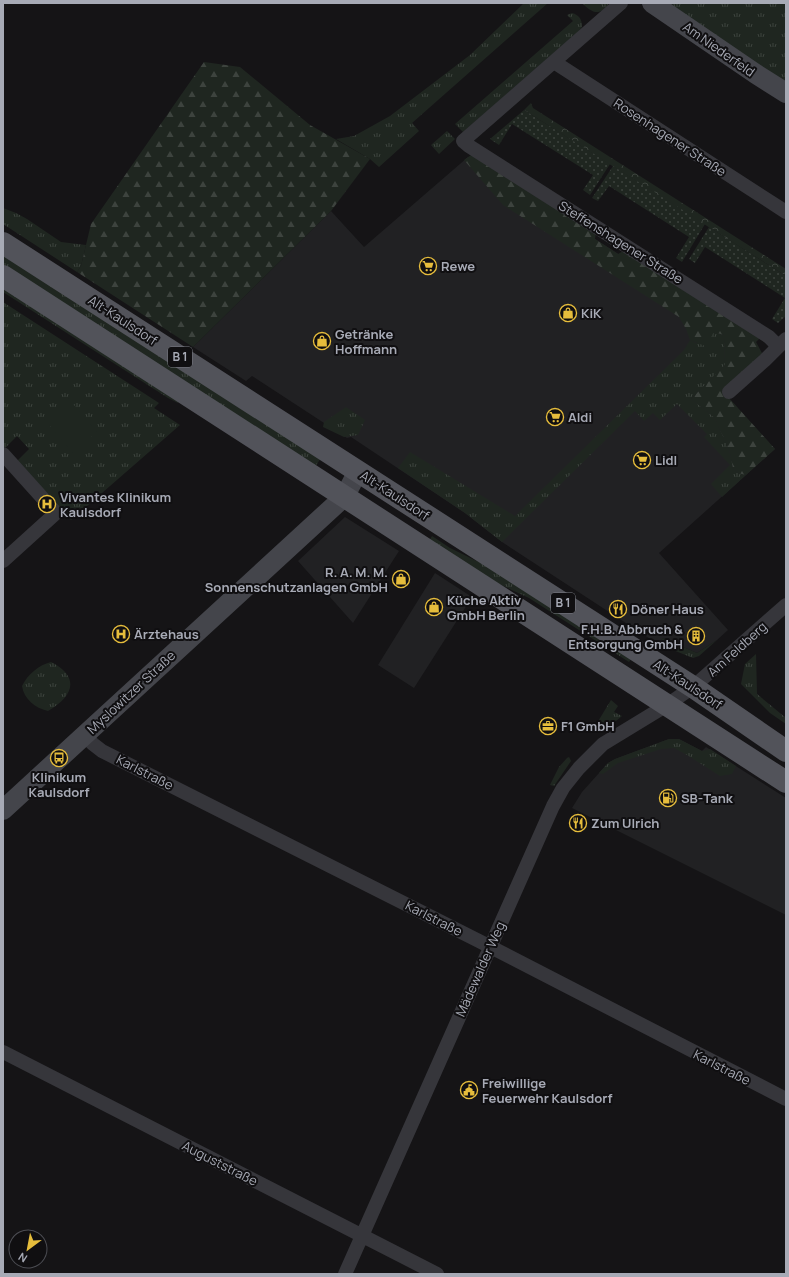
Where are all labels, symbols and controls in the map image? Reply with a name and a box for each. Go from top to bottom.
street label: Am Niederfeld [679,18,759,80]
street label: Rosenhagener Straße [610,94,730,180]
street label: Steffenshagener Straße [555,196,687,288]
supermarket icon: Rewe [418,256,438,276]
place label: Rewe [441,257,475,275]
street label: Alt-Kaulsdorf [85,291,161,349]
shop icon: KiK [558,303,578,323]
place label: KiK [581,304,602,322]
place label: Getränke Hoffmann [335,325,397,358]
shop icon: Getränke Hoffmann [312,331,332,351]
road number: B 1 [168,347,192,367]
supermarket icon: Aldi [545,407,565,427]
place label: Aldi [568,408,592,426]
supermarket icon: Lidl [632,450,652,470]
place label: Lidl [655,451,677,469]
street label: Alt-Kaulsdorf [357,466,433,524]
place label: Vivantes Klinikum Kaulsdorf [60,488,171,521]
hospital icon: Vivantes Klinikum Kaulsdorf [37,494,57,514]
place label: R. A. M. M. Sonnenschutzanlagen GmbH [205,563,388,596]
shop icon: R. A. M. M. Sonnenschutzanlagen GmbH [391,569,411,589]
place label: Küche Aktiv GmbH Berlin [447,591,525,624]
road number: B 1 [551,593,575,613]
shop icon: Küche Aktiv GmbH Berlin [424,597,444,617]
restaurant icon: Döner Haus [608,599,628,619]
place label: Döner Haus [631,600,704,618]
street label: Am Feldberg [703,618,771,680]
place label: F.H.B. Abbruch & Entsorgung GmbH [568,620,683,653]
hospital icon: Ärztehaus [111,624,131,644]
place label: Ärztehaus [134,625,199,643]
building icon: F.H.B. Abbruch & Entsorgung GmbH [686,626,706,646]
street label: Myslowitzer Straße [83,646,179,738]
street label: Alt-Kaulsdorf [650,655,726,713]
office icon: F1 GmbH [538,716,558,736]
place label: F1 GmbH [561,717,615,735]
bus stop icon: Klinikum Kaulsdorf [49,748,69,768]
street label: Karlstraße [113,750,177,794]
place label: Klinikum Kaulsdorf [29,768,90,801]
fuel station icon: SB-Tank [658,788,678,808]
place label: SB-Tank [681,789,734,807]
restaurant icon: Zum Ulrich [568,813,588,833]
place label: Zum Ulrich [591,814,660,832]
street label: Karlstraße [402,896,466,940]
street label: Mädewalder Weg [451,919,509,1019]
street label: Karlstraße [690,1045,754,1089]
place label: Freiwillige Feuerwehr Kaulsdorf [482,1074,612,1107]
public building icon: Freiwillige Feuerwehr Kaulsdorf [459,1080,479,1100]
street label: Auguststraße [179,1136,261,1190]
north arrow [8,1229,48,1269]
text: N [15,1249,30,1266]

